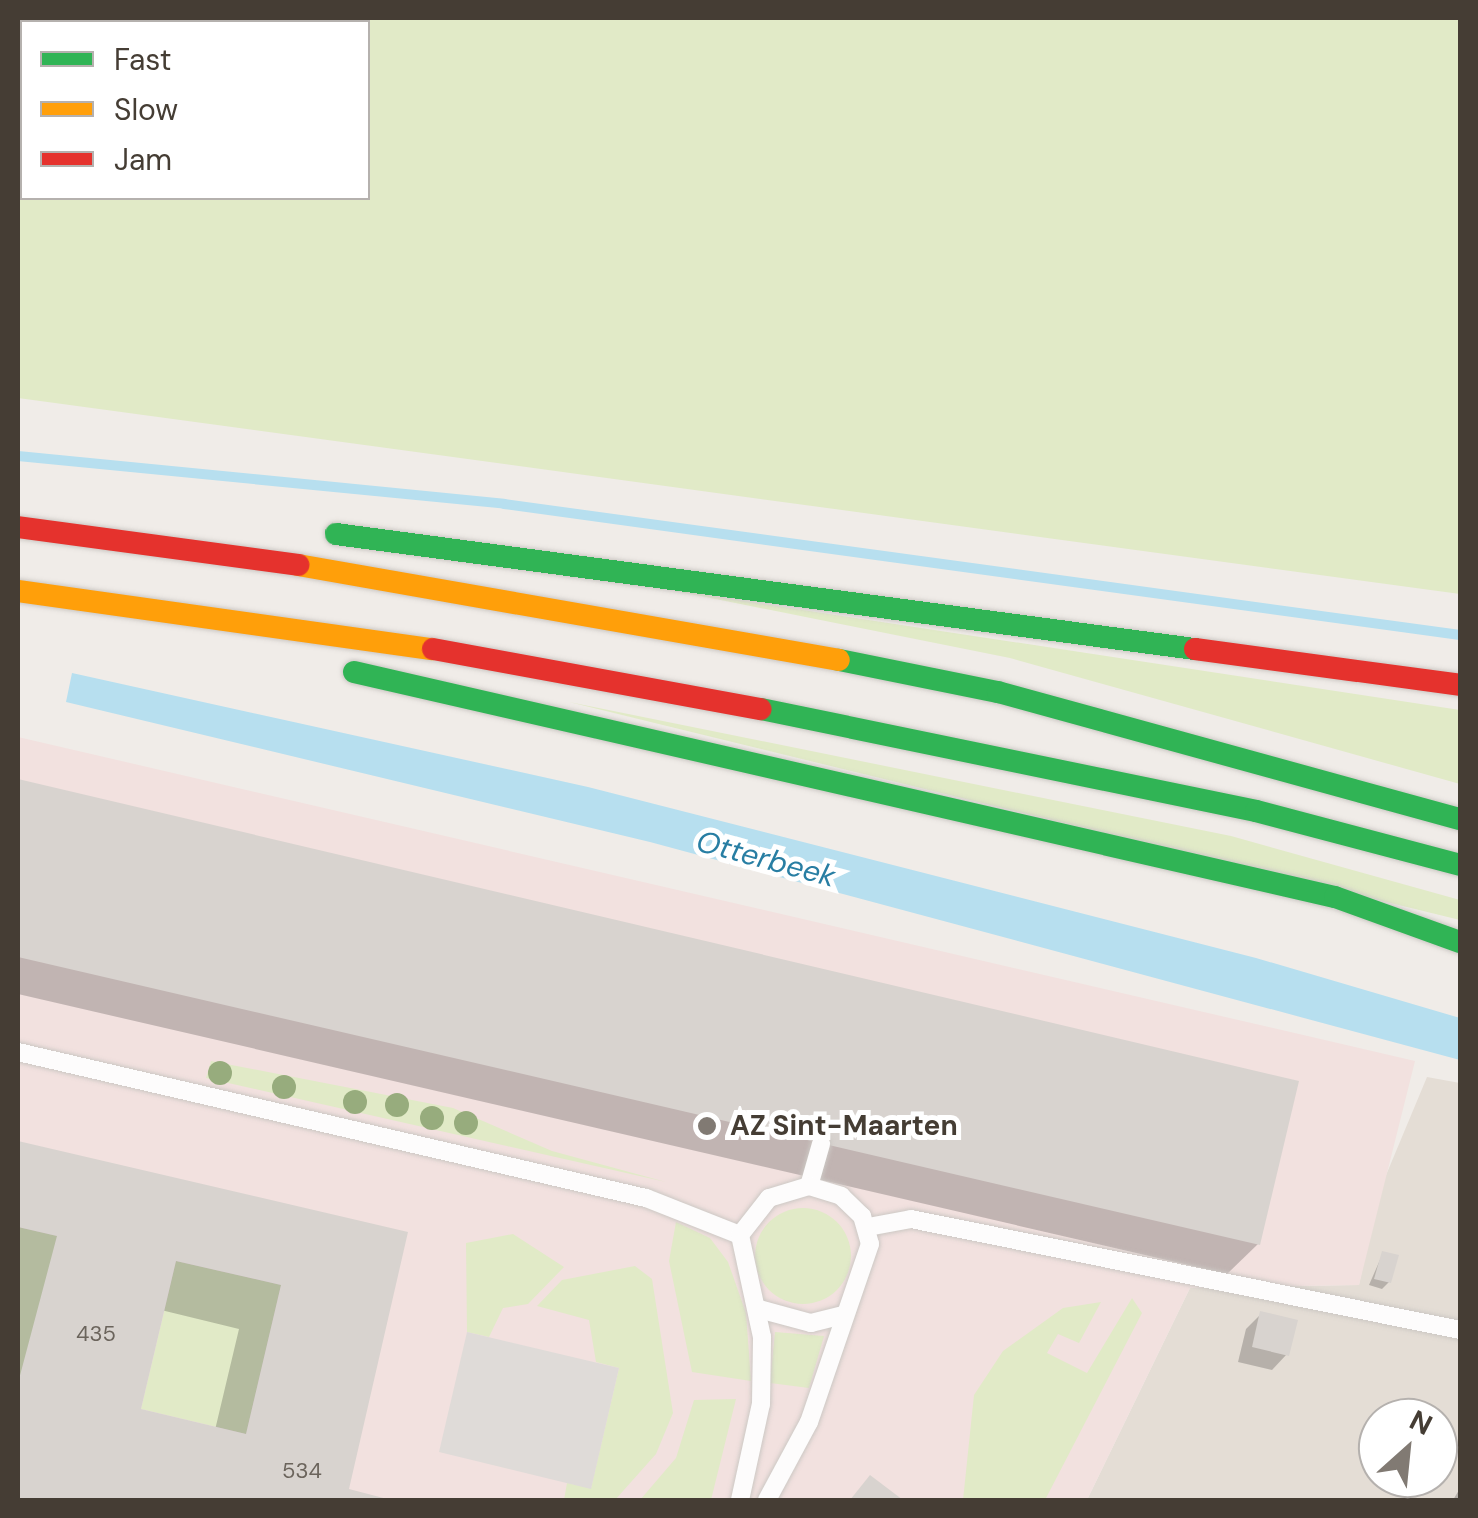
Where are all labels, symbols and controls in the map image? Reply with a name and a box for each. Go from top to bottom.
legend [20,20,370,200]
text: Fast [114,40,172,79]
text: Slow [114,90,178,129]
text: Jam [114,140,172,179]
water label: Otterbeek [692,823,840,895]
place label: AZ Sint-Maarten [730,1109,958,1143]
marker: AZ Sint-Maarten [694,1113,720,1139]
house number: 435 [76,1321,116,1347]
north arrow [1358,1398,1458,1498]
text: N [1403,1401,1438,1444]
house number: 534 [282,1458,322,1484]

